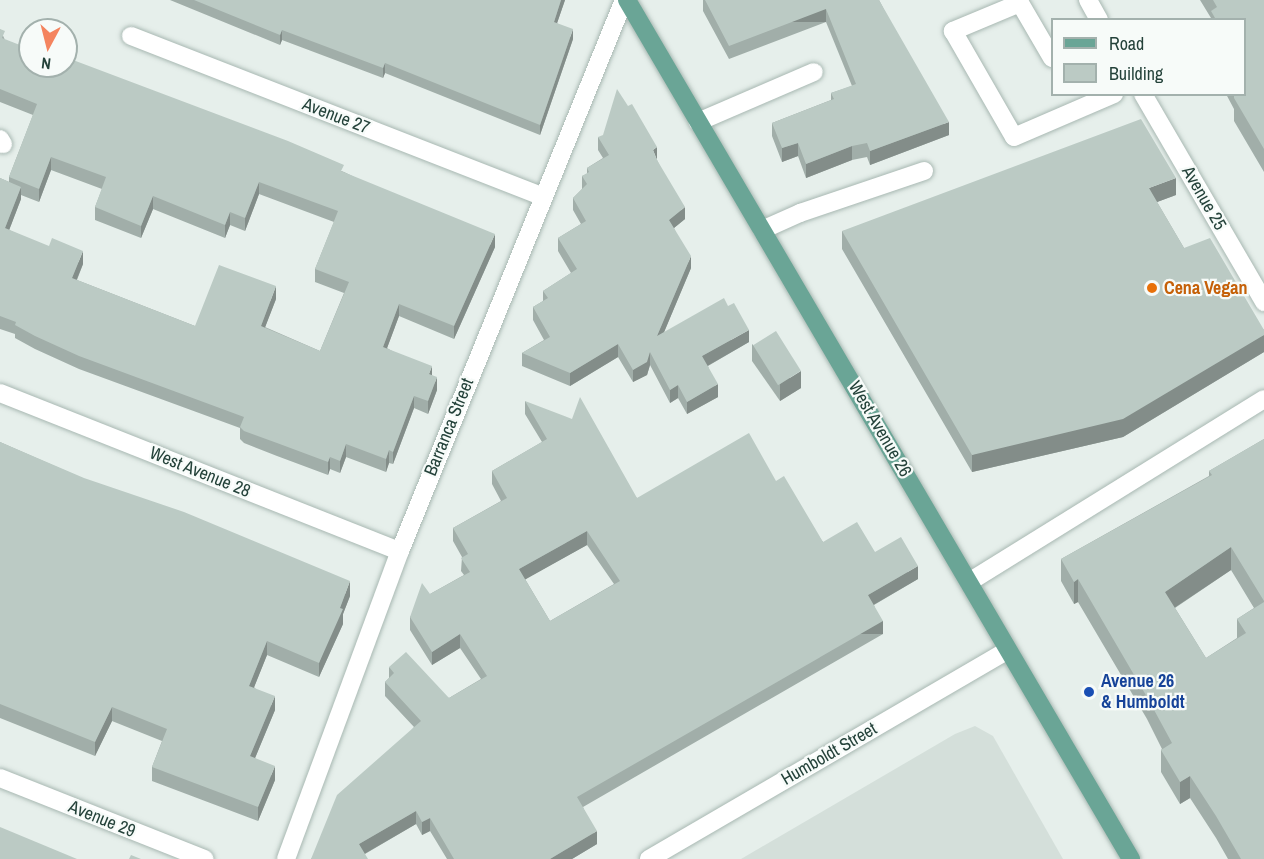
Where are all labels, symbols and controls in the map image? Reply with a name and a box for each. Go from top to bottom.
north arrow [18,18,78,78]
legend [1051,18,1246,96]
text: Road [1109,31,1144,56]
text: N [40,52,52,75]
text: Building [1109,61,1163,86]
street label: Avenue 27 [299,93,373,139]
street label: Avenue 25 [1177,162,1231,234]
place label: Cena Vegan [1164,277,1247,299]
marker: Cena Vegan [1145,281,1159,295]
street label: Barranca Street [420,375,478,479]
street label: West Avenue 26 [844,377,916,481]
street label: West Avenue 28 [146,442,254,502]
place label: Avenue 26 & Humboldt [1101,671,1185,714]
marker: Avenue 26 & Humboldt [1082,685,1096,699]
street label: Humboldt Street [777,718,881,790]
street label: Avenue 29 [65,796,139,842]

